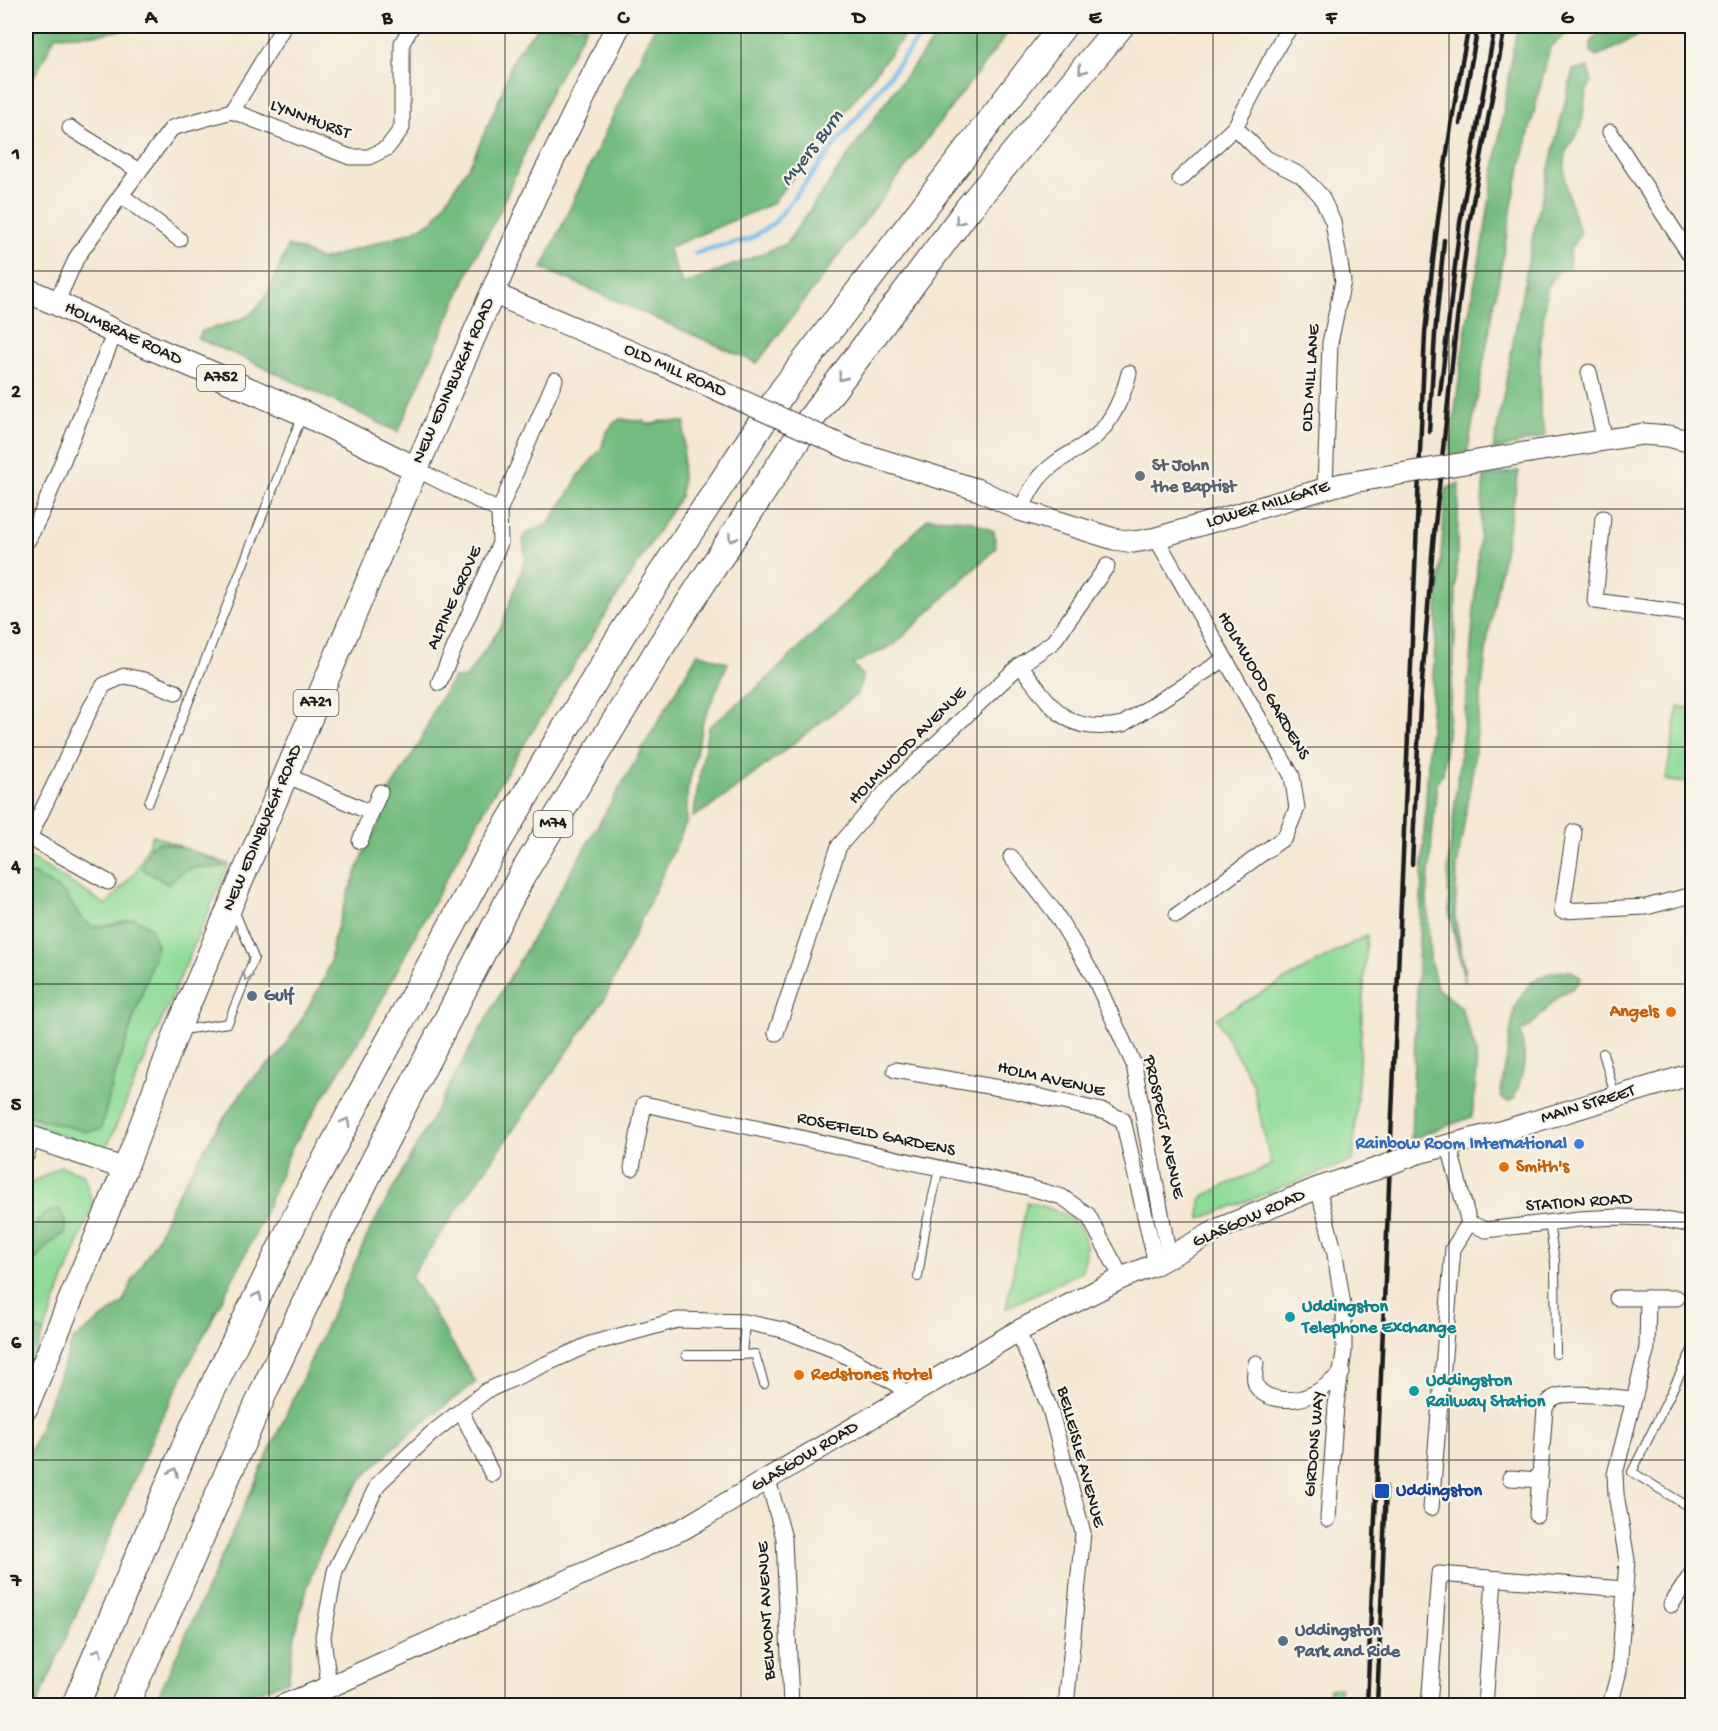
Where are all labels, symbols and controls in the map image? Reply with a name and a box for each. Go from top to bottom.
text: A [144,8,159,31]
text: B [381,8,393,31]
text: C [617,8,631,31]
text: D [850,8,866,31]
text: E [1089,8,1103,31]
text: F [1325,8,1338,31]
text: G [1561,8,1575,31]
one-way arrow [1079,64,1090,75]
street label: LYNNHURST [267,95,354,145]
water label: Myers Burn [776,106,850,191]
text: 1 [11,144,20,167]
one-way arrow [955,215,966,226]
street label: NEW EDINBURGH ROAD [408,295,500,467]
street label: HOLMBRAE ROAD [61,298,185,371]
street label: OLD MILL LANE [1297,323,1325,433]
street label: OLD MILL ROAD [620,339,730,403]
road number: A752 [197,365,245,391]
one-way arrow [838,371,849,382]
text: 2 [11,382,21,405]
place label: St John the Baptist [1150,456,1238,498]
marker: St John the Baptist [1133,469,1147,483]
street label: LOWER MILLGATE [1204,476,1333,534]
one-way arrow [727,532,739,542]
street label: ALPINE GROVE [423,542,488,653]
street label: HOLMWOOD GARDENS [1212,608,1314,764]
text: 3 [10,619,21,642]
street label: HOLMWOOD AVENUE [845,682,972,809]
road number: A721 [294,690,338,716]
street label: NEW EDINBURGH ROAD [218,741,308,915]
road number: M74 [534,811,572,837]
text: 4 [10,857,21,880]
one-way arrow [242,970,254,981]
place label: Gulf [264,986,295,1007]
marker: Gulf [245,989,259,1003]
place label: Angels [1609,1002,1660,1023]
marker: Angels [1664,1005,1678,1019]
street label: PROSPECT AVENUE [1137,1053,1189,1201]
street label: HOLM AVENUE [995,1057,1108,1103]
street label: MAIN STREET [1538,1080,1639,1129]
text: 5 [11,1095,22,1118]
street label: ROSEFIELD GARDENS [795,1108,958,1162]
one-way arrow [339,1118,350,1128]
place label: Rainbow Room International [1354,1134,1567,1155]
marker: Rainbow Room International [1572,1137,1586,1151]
place label: Smith's [1516,1157,1571,1178]
marker: Smith's [1497,1160,1511,1174]
street label: GLASGOW ROAD [1189,1185,1309,1253]
street label: STATION ROAD [1525,1189,1633,1217]
one-way arrow [250,1292,262,1303]
place label: Uddingston Telephone Exchange [1300,1297,1457,1339]
marker: Uddingston Telephone Exchange [1283,1310,1297,1324]
text: 6 [11,1333,22,1356]
place label: Redstones Hotel [810,1365,933,1386]
marker: Redstones Hotel [792,1368,806,1382]
place label: Uddingston Railway Station [1425,1371,1546,1413]
street label: BELLEISLE AVENUE [1051,1383,1109,1530]
marker: Uddingston Railway Station [1407,1384,1421,1398]
street label: GIRDONS WAY [1300,1390,1330,1498]
street label: GLASGOW ROAD [748,1417,863,1497]
one-way arrow [167,1468,179,1479]
place label: Uddingston [1396,1481,1482,1502]
marker: Uddingston [1373,1482,1391,1500]
street label: BELMONT AVENUE [753,1541,781,1682]
text: 7 [10,1571,23,1594]
place label: Uddingston Park and Ride [1294,1621,1401,1663]
marker: Uddingston Park and Ride [1276,1634,1290,1648]
one-way arrow [91,1647,103,1658]

